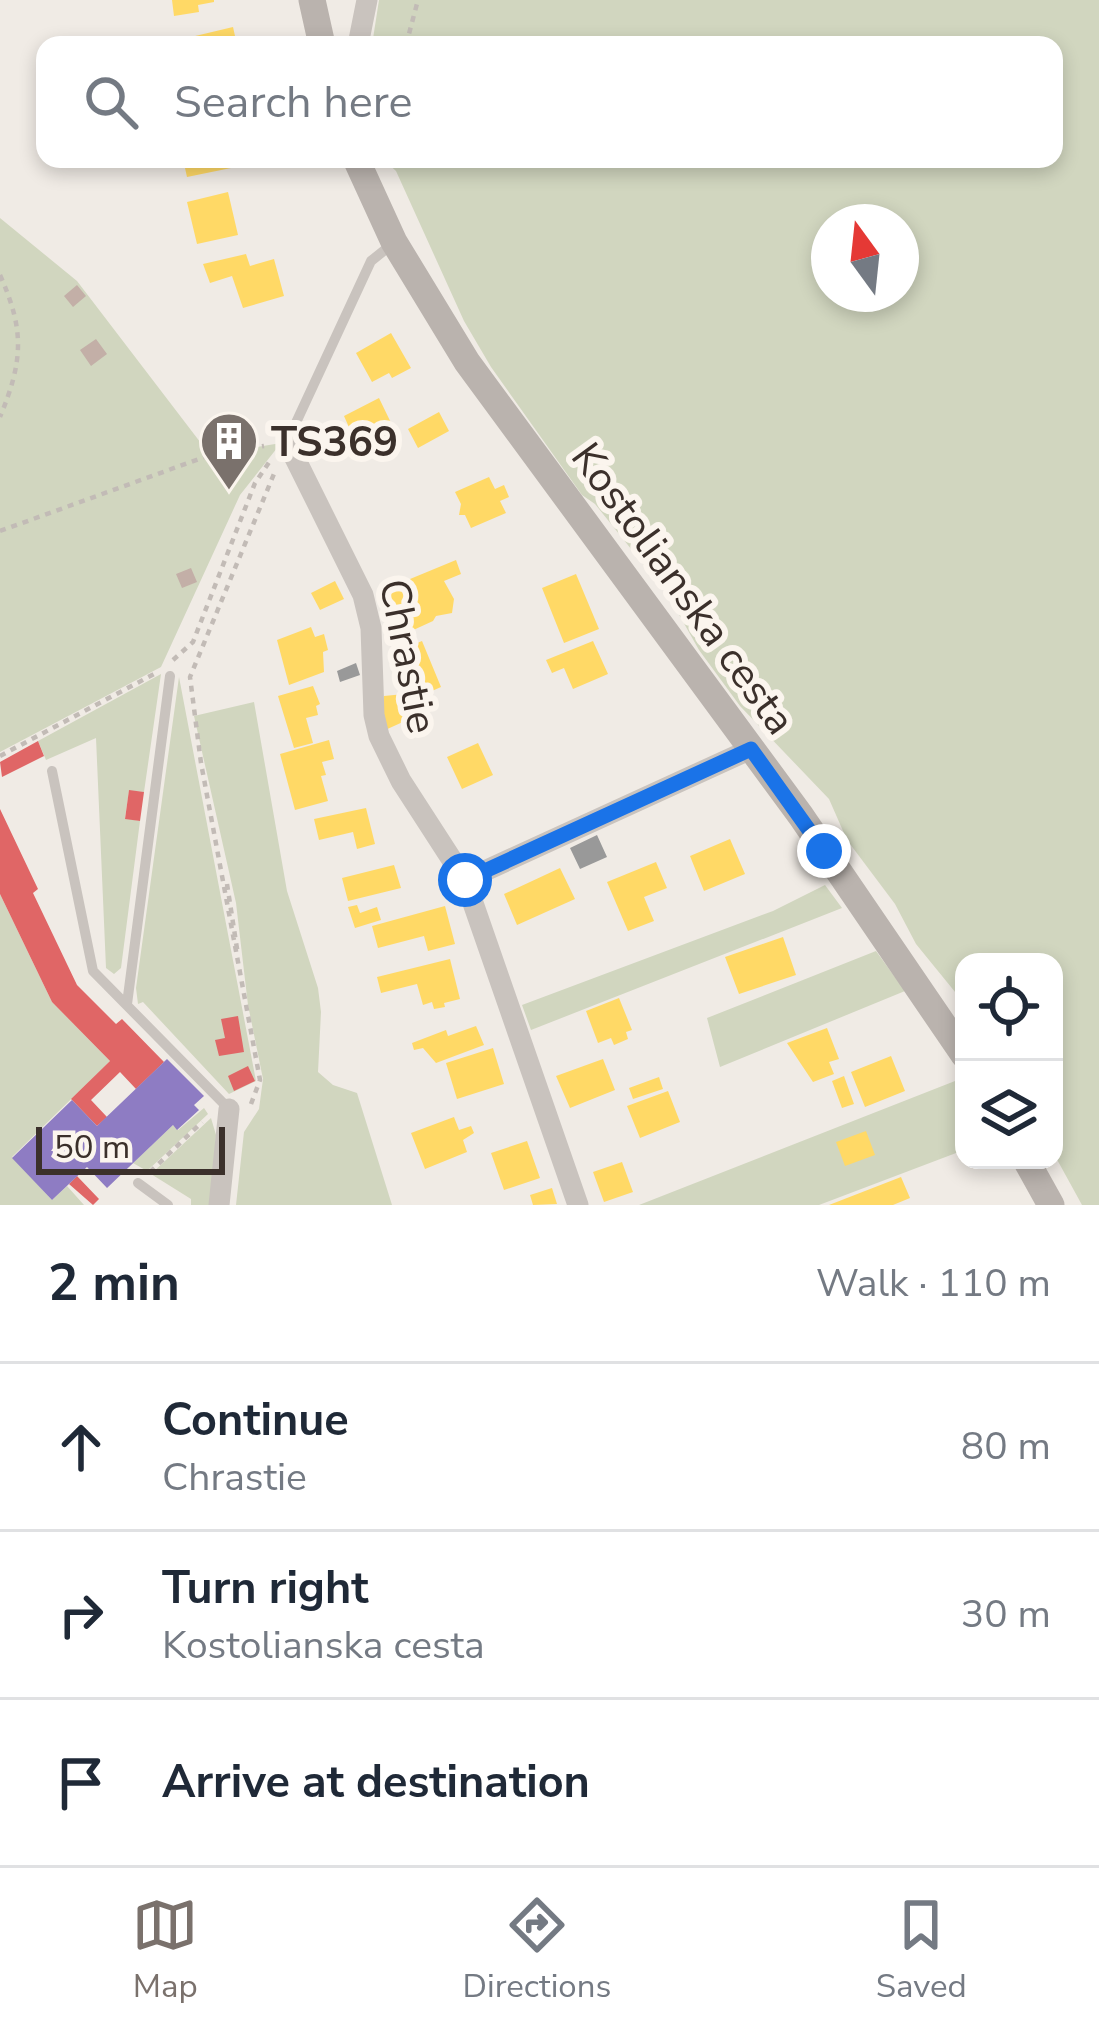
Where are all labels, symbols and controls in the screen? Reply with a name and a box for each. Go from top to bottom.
search box [36,36,1063,168]
icon: search [78,69,144,135]
text: Search here [174,72,413,133]
north arrow [811,204,919,312]
building icon: TS369 [198,410,260,492]
place label: TS369 [271,414,398,471]
street label: Kostolianska cesta [558,432,808,746]
street label: Chrastie [365,574,450,738]
route end [797,824,851,878]
route start [438,853,492,907]
map controls [955,953,1063,1169]
button: locate [955,953,1063,1061]
button: layers [955,1061,1063,1169]
scale bar [36,1121,225,1174]
text: 50 m [54,1125,130,1170]
text: 2 min [48,1248,180,1318]
text: Walk · 110 m [816,1257,1051,1310]
text: Continue [162,1390,349,1451]
icon: ahead [48,1414,114,1480]
text: 80 m [961,1420,1051,1473]
text: Chrastie [162,1451,307,1504]
text: Turn right [162,1558,369,1619]
icon: right [48,1582,114,1648]
text: 30 m [961,1588,1051,1641]
text: Kostolianska cesta [162,1619,485,1672]
icon: arrive [48,1750,114,1816]
text: Arrive at destination [162,1752,590,1813]
tab: Map [132,1892,198,2009]
tab: Directions [463,1892,611,2009]
tab: Saved [876,1892,967,2009]

